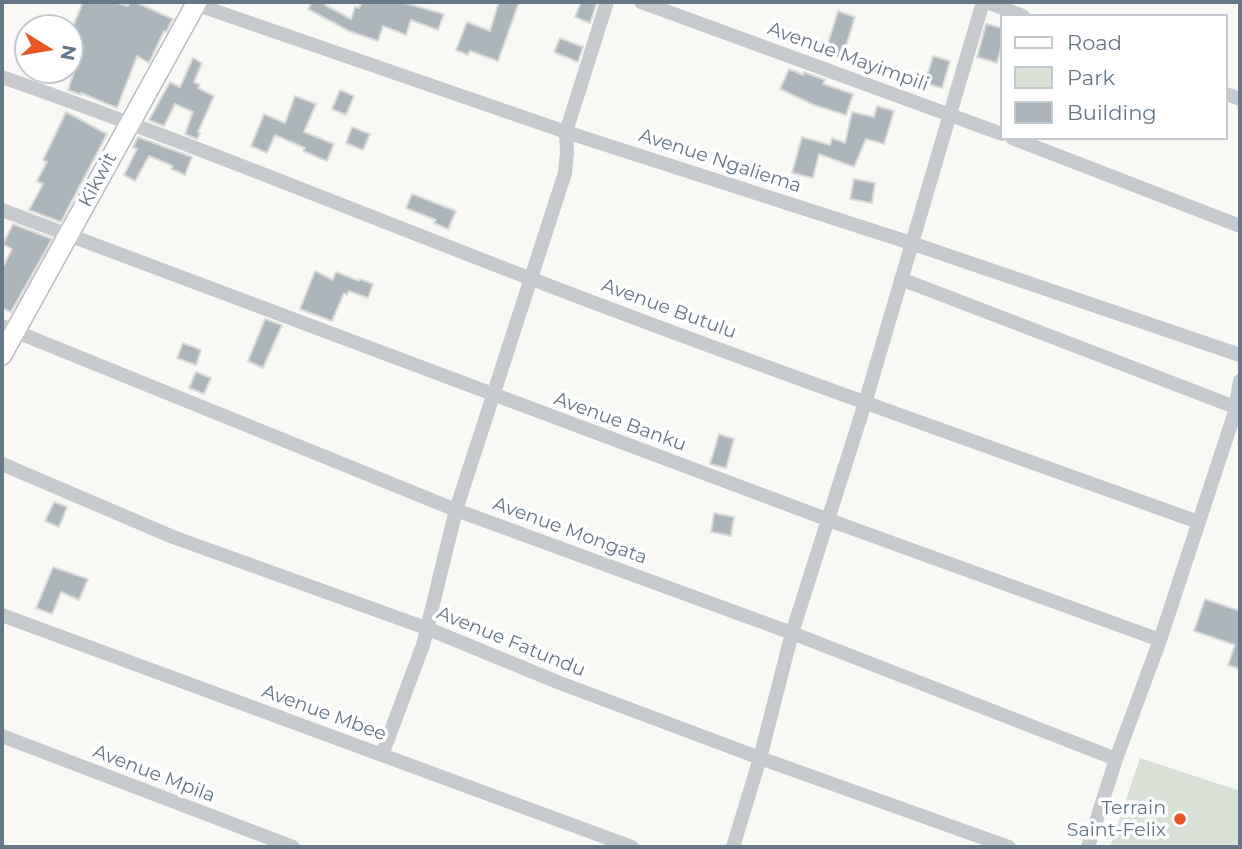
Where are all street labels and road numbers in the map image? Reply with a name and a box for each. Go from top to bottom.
street label: Avenue Mayimpili [764,17,932,97]
street label: Avenue Ngaliema [636,124,804,198]
street label: Kikwit [74,149,122,211]
street label: Avenue Butulu [598,274,740,344]
street label: Avenue Banku [551,388,689,456]
street label: Avenue Mongata [490,493,650,569]
street label: Avenue Fatundu [433,602,589,682]
street label: Avenue Mbee [259,680,389,746]
street label: Avenue Mpila [90,740,218,808]

